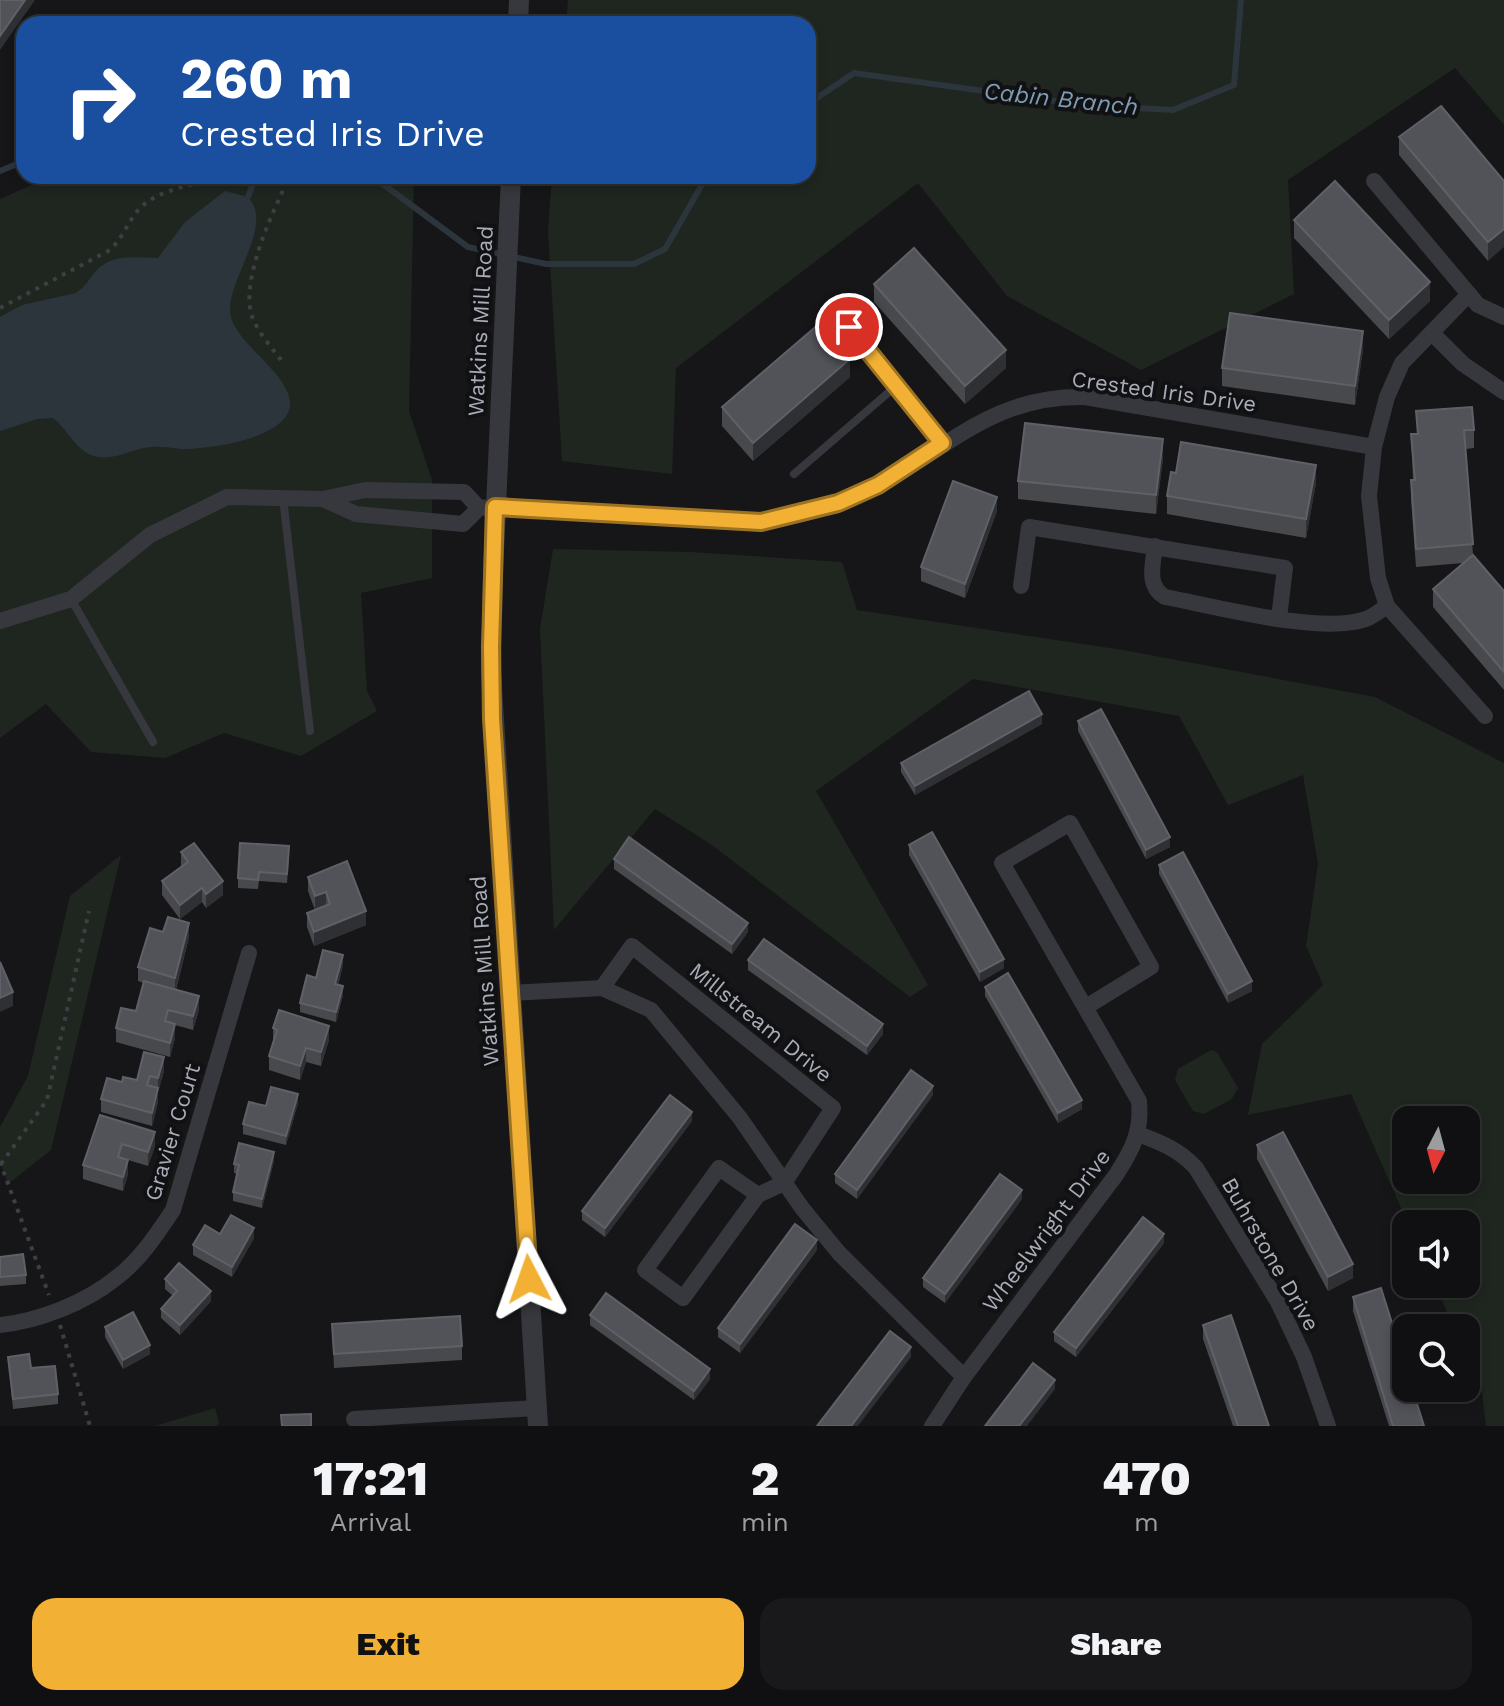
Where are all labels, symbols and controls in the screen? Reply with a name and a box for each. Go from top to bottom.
text: 260 m [180,46,353,112]
icon: right [48,48,152,152]
water label: Cabin Branch [982,77,1140,121]
text: Crested Iris Drive [180,113,485,155]
street label: Watkins Mill Road [463,225,498,417]
pin [815,293,883,361]
icon: arrive [827,305,871,349]
street label: Crested Iris Drive [1070,366,1258,417]
street label: Watkins Mill Road [465,875,504,1067]
street label: Millstream Drive [684,957,837,1087]
street label: Gravier Court [140,1061,205,1204]
north arrow [1392,1106,1480,1194]
map controls [1392,1106,1480,1402]
street label: Wheelwright Drive [977,1144,1115,1316]
street label: Buhrstone Drive [1217,1173,1325,1335]
button: sound [1392,1210,1480,1298]
position arrow [487,1237,571,1321]
button: search [1392,1314,1480,1402]
text: 17:21 [313,1450,428,1507]
text: 2 [751,1450,779,1507]
text: 470 [1102,1450,1191,1507]
text: Arrival [330,1507,411,1537]
text: min [741,1507,789,1537]
text: m [1134,1507,1159,1537]
button: Exit [32,1598,744,1690]
button: Share [760,1598,1472,1690]

